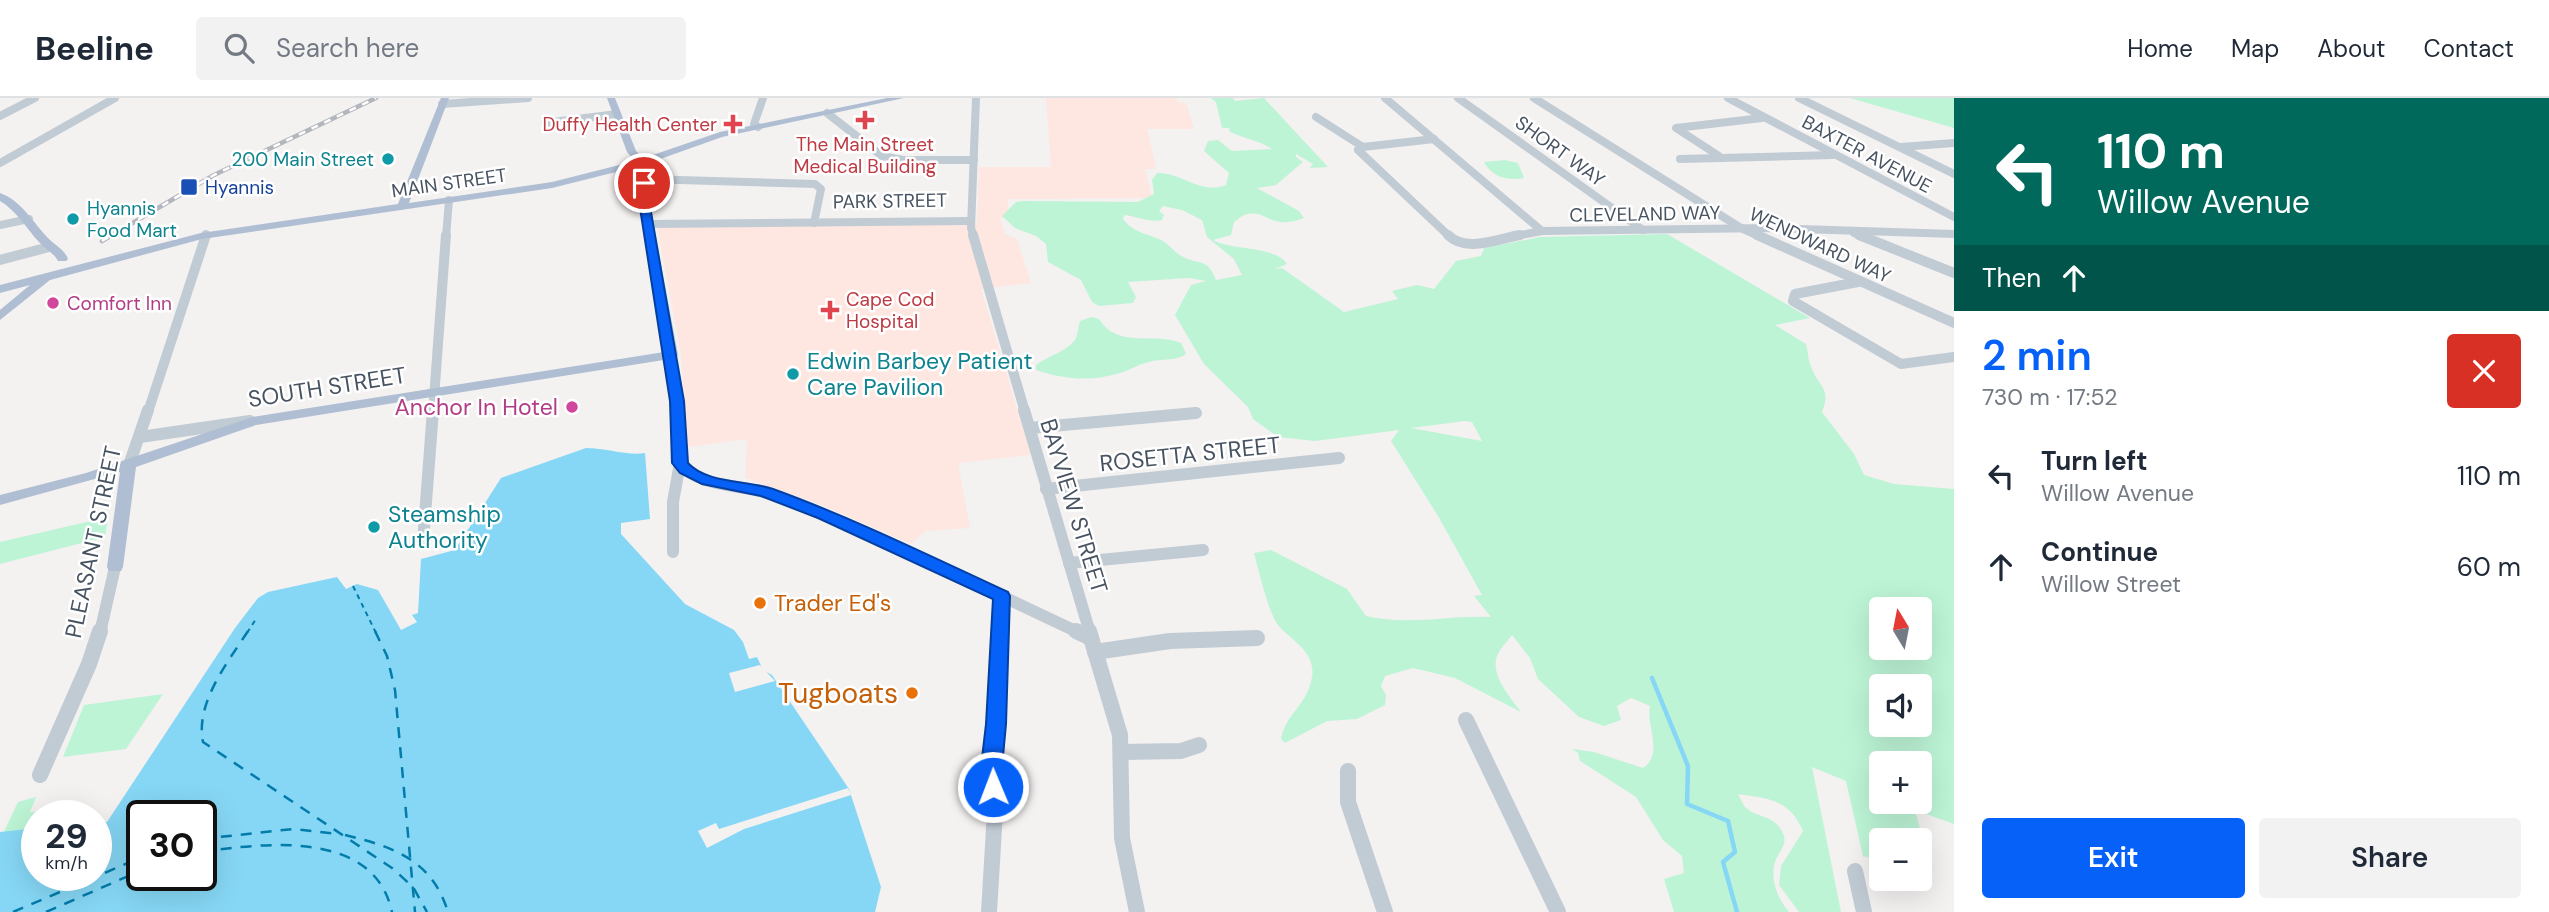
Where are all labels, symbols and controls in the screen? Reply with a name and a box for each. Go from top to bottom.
search box [196,17,686,80]
text: Beeline [35,27,154,70]
icon: search [220,29,258,67]
text: Search here [276,31,419,65]
text: Home [2127,33,2193,64]
text: Map [2231,33,2279,64]
text: About [2317,33,2386,64]
text: Contact [2424,33,2514,64]
street label: BAXTER AVENUE [1798,109,1936,199]
marker: The Main Street Medical Building [855,110,875,130]
street label: SHORT WAY [1510,110,1610,192]
place label: Duffy Health Center [542,112,717,137]
marker: Duffy Health Center [723,114,743,134]
text: 110 m [2097,119,2225,183]
icon: left [1982,126,2073,217]
place label: The Main Street Medical Building [794,132,937,179]
place label: 200 Main Street [232,147,374,172]
marker: 200 Main Street [380,151,396,167]
pin [614,153,674,213]
street label: MAIN STREET [390,163,509,203]
icon: arrive [625,164,663,202]
place label: Hyannis [205,175,274,200]
marker: Hyannis [179,177,199,197]
text: Willow Avenue [2097,181,2310,223]
street label: PARK STREET [833,187,948,214]
place label: Hyannis Food Mart [87,196,177,243]
street label: CLEVELAND WAY [1569,200,1721,228]
street label: WENDWARD WAY [1745,201,1895,289]
marker: Hyannis Food Mart [65,211,81,227]
icon: ahead [2055,259,2093,297]
text: Then [1982,261,2041,295]
place label: Cape Cod Hospital [846,287,935,334]
place label: Comfort Inn [67,291,172,316]
marker: Comfort Inn [45,295,61,311]
marker: Cape Cod Hospital [820,300,840,320]
text: 2 min [1982,328,2092,383]
button: close [2447,334,2521,408]
place label: Edwin Barbey Patient Care Pavilion [807,346,1032,402]
street label: SOUTH STREET [246,360,408,414]
marker: Edwin Barbey Patient Care Pavilion [785,366,801,382]
text: 730 m · 17:52 [1982,382,2117,412]
place label: Anchor In Hotel [394,392,558,422]
marker: Anchor In Hotel [564,399,580,415]
street label: BAYVIEW STREET [1033,415,1115,597]
street label: ROSETTA STREET [1098,430,1282,478]
street label: PLEASANT STREET [58,443,128,641]
text: Turn left [2041,444,2148,478]
icon: left [1982,457,2020,495]
text: 110 m [2457,459,2521,493]
text: Willow Avenue [2041,478,2194,508]
place label: Steamship Authority [388,499,501,555]
marker: Steamship Authority [366,519,382,535]
text: Continue [2041,535,2158,569]
icon: ahead [1982,548,2020,586]
text: 60 m [2457,550,2521,584]
text: Willow Street [2041,569,2181,599]
place label: Trader Ed's [774,588,891,618]
marker: Trader Ed's [752,595,768,611]
north arrow [1869,597,1932,660]
map controls [1869,597,1932,891]
button: sound [1869,674,1932,737]
place label: Tugboats [778,675,898,712]
marker: Tugboats [904,685,920,701]
position arrow [956,750,1030,824]
button: + [1869,751,1932,814]
speed limit sign: 30 [126,800,217,891]
text: 29 [45,813,88,859]
button: Exit [1982,818,2245,898]
button: Share [2259,818,2521,898]
button: − [1869,828,1932,891]
text: km/h [45,851,88,875]

